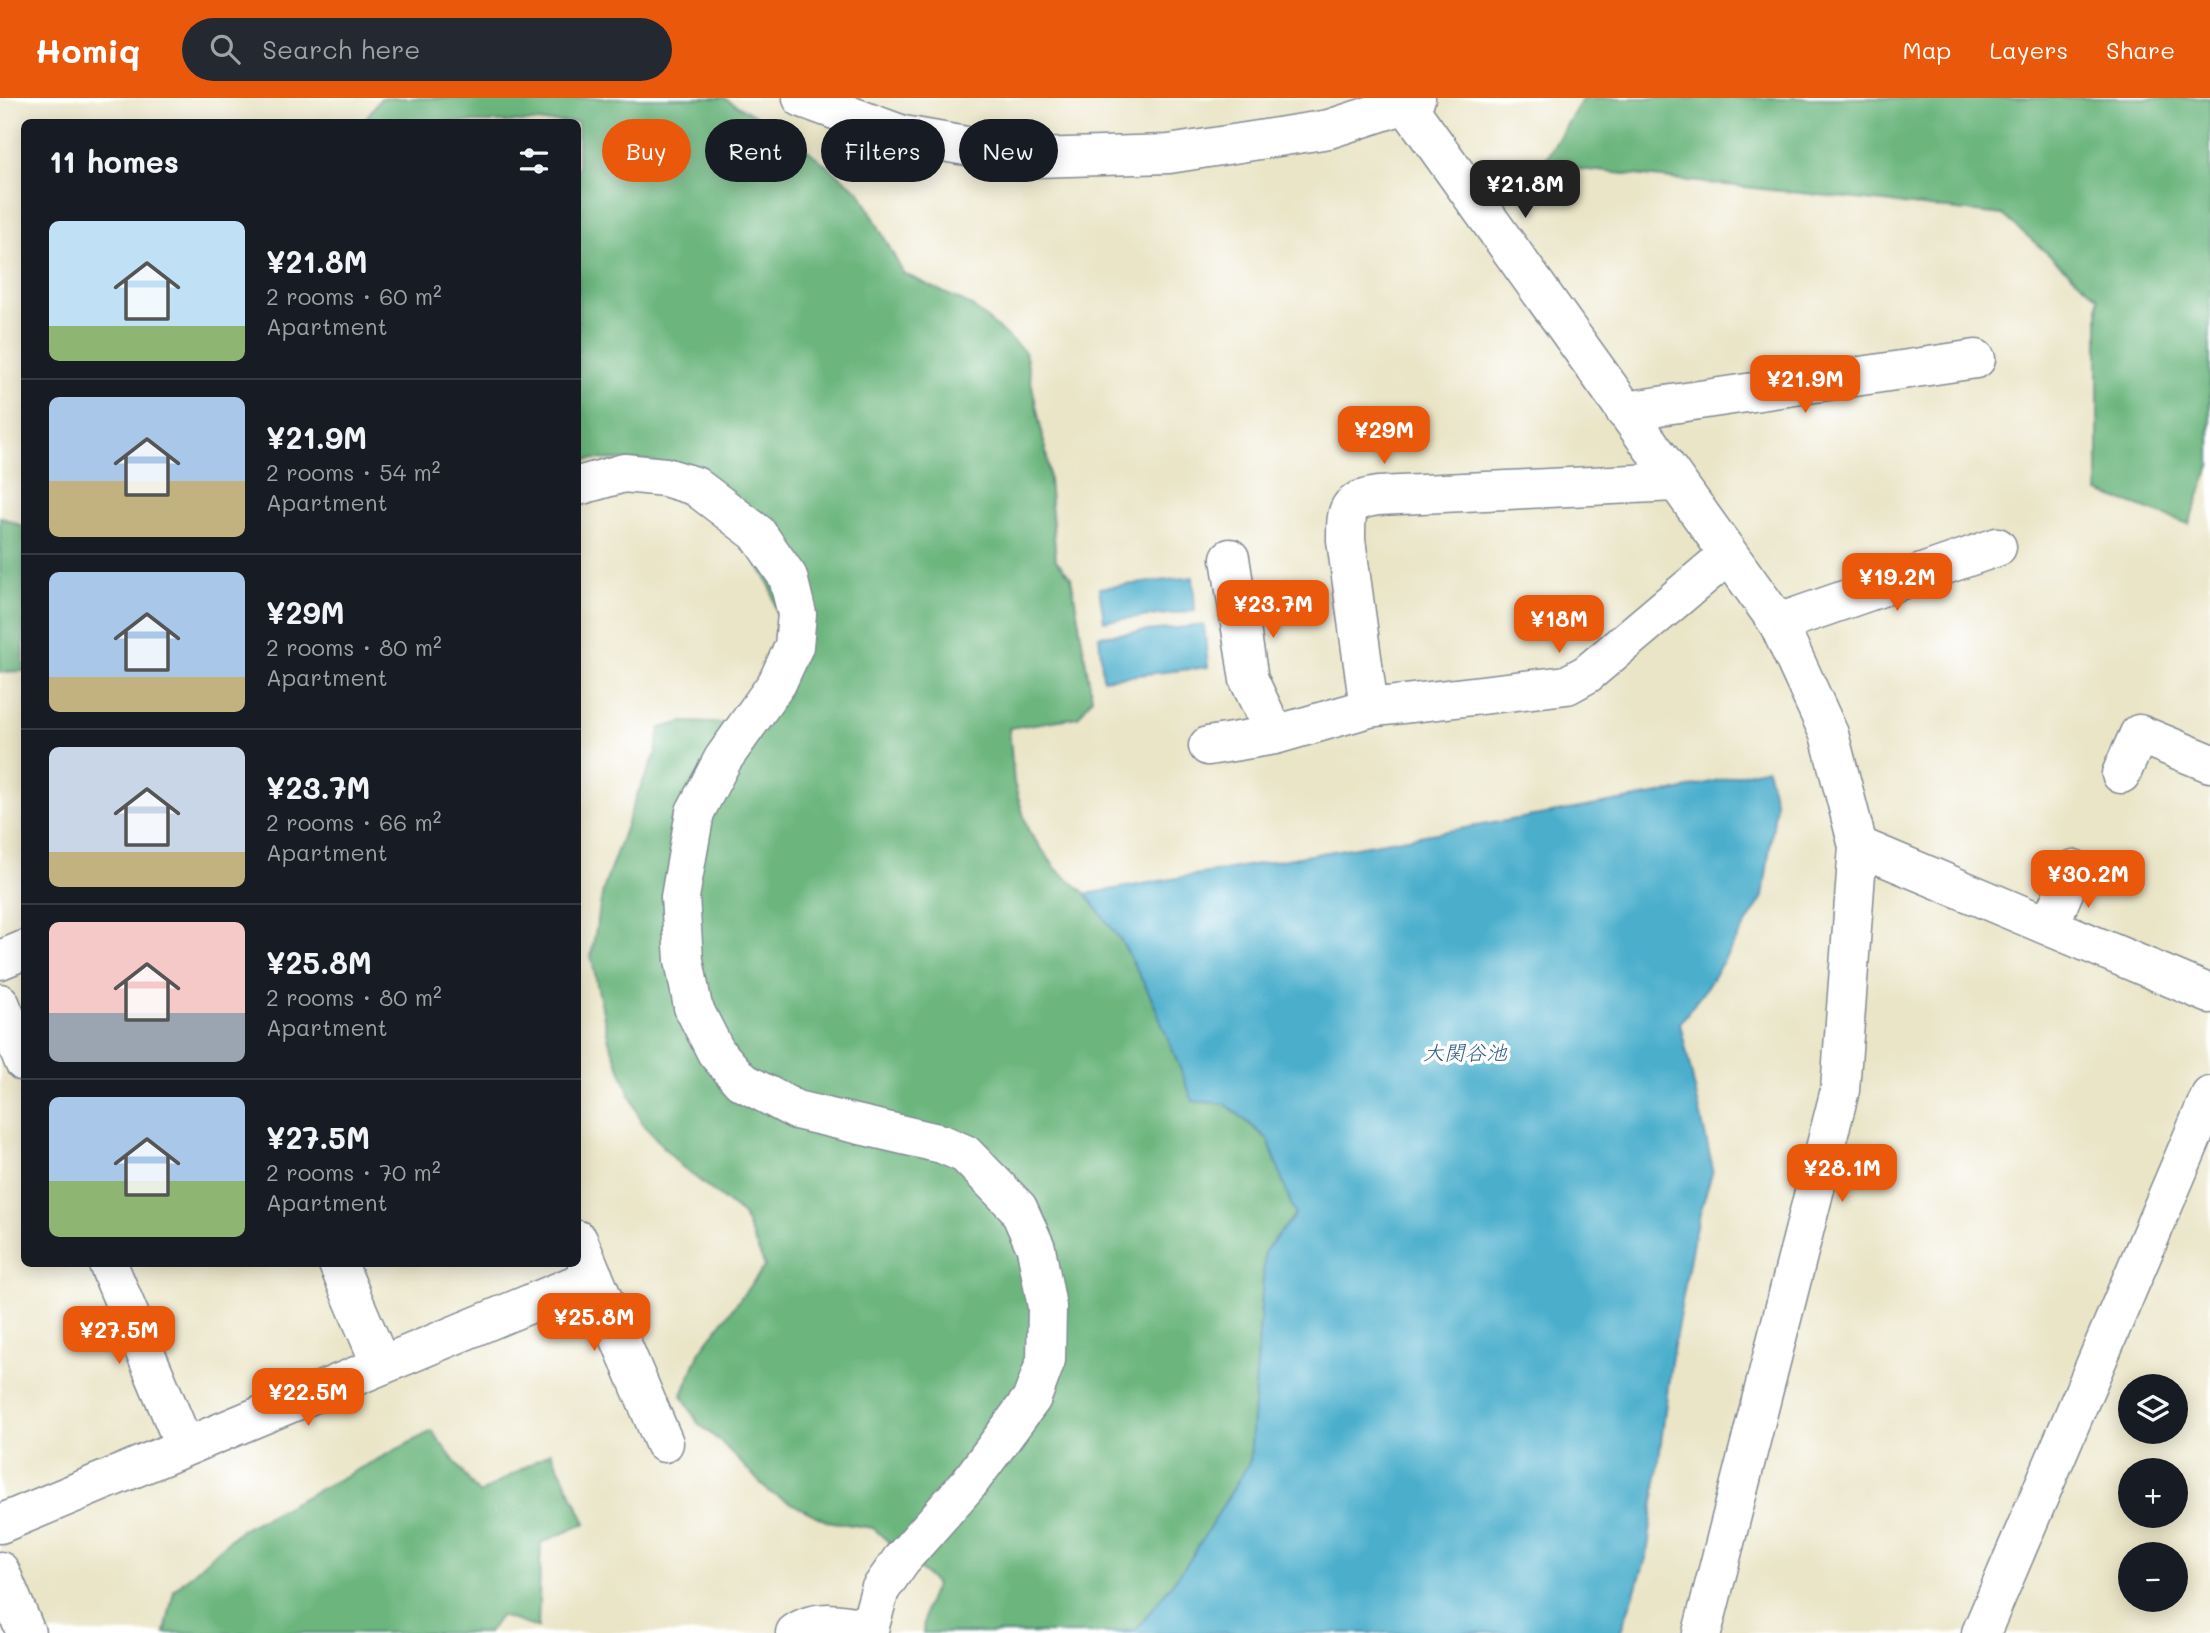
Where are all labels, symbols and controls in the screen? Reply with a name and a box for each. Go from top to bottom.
search box [182,18,672,81]
text: Homiq [35,28,140,71]
icon: search [206,30,244,68]
text: Search here [262,32,420,66]
text: Map [1903,34,1951,65]
text: Layers [1989,34,2068,65]
text: Share [2106,34,2175,65]
chip: Buy [602,119,691,182]
chip: Rent [705,119,807,182]
chip: Filters [821,119,945,182]
chip: New [959,119,1058,182]
text: 11 homes [49,141,179,181]
icon: filters [515,142,553,180]
pin: ¥21.8M [1468,160,1582,220]
text: ¥21.8M [1486,168,1564,198]
text: ¥21.8M [266,241,368,281]
icon: home [105,249,189,333]
text: 2 rooms · 60 m² [266,281,442,311]
text: Apartment [266,311,388,341]
pin: ¥21.9M [1748,356,1862,415]
text: ¥21.9M [1766,363,1844,393]
pin: ¥29M [1343,406,1425,466]
text: ¥29M [1354,414,1414,444]
text: ¥21.9M [266,417,367,457]
icon: home [105,425,189,509]
text: 2 rooms · 54 m² [266,457,441,487]
text: Apartment [266,487,388,517]
pin: ¥19.2M [1840,554,1954,613]
text: ¥19.2M [1858,561,1936,591]
pin: ¥23.7M [1216,580,1330,640]
text: ¥23.7M [1233,588,1313,618]
text: ¥29M [266,592,345,632]
pin: ¥18M [1518,596,1600,655]
icon: home [105,600,189,684]
text: ¥18M [1530,603,1588,633]
text: 2 rooms · 80 m² [266,632,442,662]
text: Apartment [266,662,388,692]
text: ¥23.7M [266,767,371,807]
icon: home [105,775,189,859]
text: 2 rooms · 66 m² [266,807,441,837]
text: Apartment [266,837,388,867]
pin: ¥30.2M [2031,850,2145,910]
text: ¥30.2M [2047,858,2129,888]
text: ¥25.8M [266,942,372,982]
icon: home [105,950,189,1034]
text: 2 rooms · 80 m² [266,982,442,1012]
text: Apartment [266,1012,388,1042]
water label: 大関谷池 [1423,1038,1508,1065]
text: ¥27.5M [266,1117,370,1157]
icon: home [105,1125,189,1209]
pin: ¥28.1M [1785,1144,1899,1204]
text: ¥28.1M [1803,1152,1881,1182]
text: 2 rooms · 70 m² [266,1157,441,1187]
text: Apartment [266,1187,388,1217]
pin: ¥25.8M [537,1294,651,1353]
text: ¥25.8M [553,1301,635,1331]
pin: ¥27.5M [62,1306,176,1366]
text: ¥27.5M [79,1314,159,1344]
pin: ¥22.5M [251,1368,365,1428]
map controls [2118,1374,2188,1612]
button: layers [2118,1374,2188,1444]
text: ¥22.5M [268,1376,348,1406]
button: + [2118,1458,2188,1528]
button: − [2118,1542,2188,1612]

